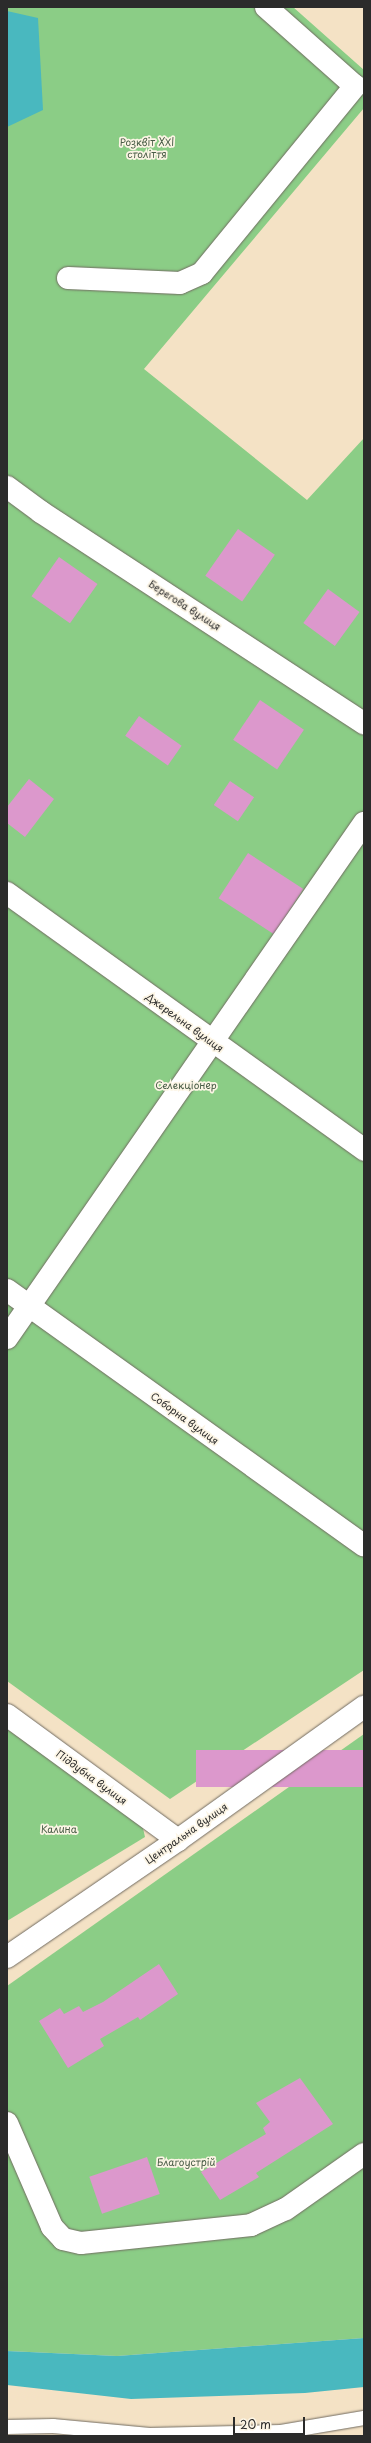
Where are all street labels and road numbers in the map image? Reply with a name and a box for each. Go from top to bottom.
street label: Берегова вулиця [147,577,223,633]
street label: Джерельна вулиця [144,990,226,1054]
street label: Соборна вулиця [149,1389,221,1447]
street label: Піддубна вулиця [54,1747,130,1807]
street label: Центральна вулиця [142,1800,230,1866]

